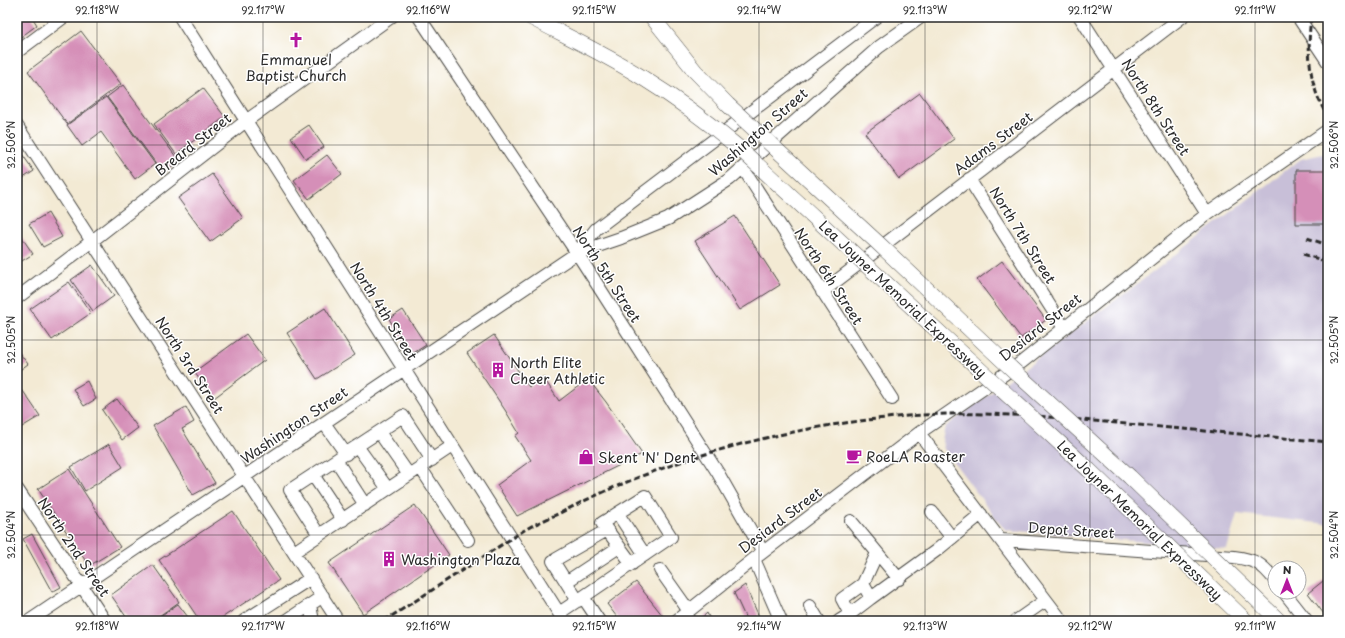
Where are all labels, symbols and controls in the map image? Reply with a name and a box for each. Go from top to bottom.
text: 92.118°W [75,2,120,17]
text: 92.117°W [241,2,286,17]
text: 92.116°W [406,2,451,17]
text: 92.115°W [572,2,617,17]
text: 92.114°W [737,2,782,17]
text: 92.113°W [903,2,948,17]
text: 92.112°W [1068,2,1113,17]
text: 92.111°W [1234,2,1277,17]
church icon: Emmanuel Baptist Church [287,31,305,49]
place label: Emmanuel Baptist Church [245,49,347,86]
street label: North 8th Street [1117,54,1195,160]
street label: Washington Street [704,83,812,181]
street label: Adams Street [949,106,1037,180]
street label: Breard Street [150,107,236,180]
text: 32.506°N [3,120,18,169]
text: 32.506°N [1326,120,1341,169]
street label: North 7th Street [985,182,1061,288]
street label: Lea Joyner Memorial Expressway [814,215,992,383]
street label: North 5th Street [568,222,646,327]
street label: North 6th Street [790,223,868,329]
street label: North 4th Street [345,258,423,365]
street label: Desiard Street [994,288,1086,366]
street label: North 3rd Street [151,312,229,418]
text: 32.505°N [3,316,18,364]
text: 32.505°N [1326,316,1341,364]
place label: North Elite Cheer Athletic [510,352,605,389]
building icon: North Elite Cheer Athletic [489,361,507,379]
street label: Washington Street [236,381,352,469]
street label: Lea Joyner Memorial Expressway [1053,435,1227,605]
place label: RoeLA Roaster [866,446,966,467]
place label: Skent 'N' Dent [598,447,696,468]
cafe icon: RoeLA Roaster [845,447,863,465]
shop icon: Skent 'N' Dent [577,448,595,466]
street label: Desiard Street [734,482,826,558]
street label: North 2nd Street [33,493,115,601]
text: 32.504°N [3,511,18,559]
text: 32.504°N [1326,511,1341,559]
street label: Depot Street [1027,516,1115,544]
place label: Washington Plaza [401,549,520,570]
building icon: Washington Plaza [380,550,398,568]
north arrow [1267,560,1307,600]
text: N [1283,561,1292,578]
text: 92.118°W [75,618,120,633]
text: 92.117°W [241,618,286,633]
text: 92.116°W [406,618,451,633]
text: 92.115°W [572,618,617,633]
text: 92.114°W [737,618,782,633]
text: 92.113°W [903,618,948,633]
text: 92.112°W [1068,618,1113,633]
text: 92.111°W [1234,618,1277,633]

